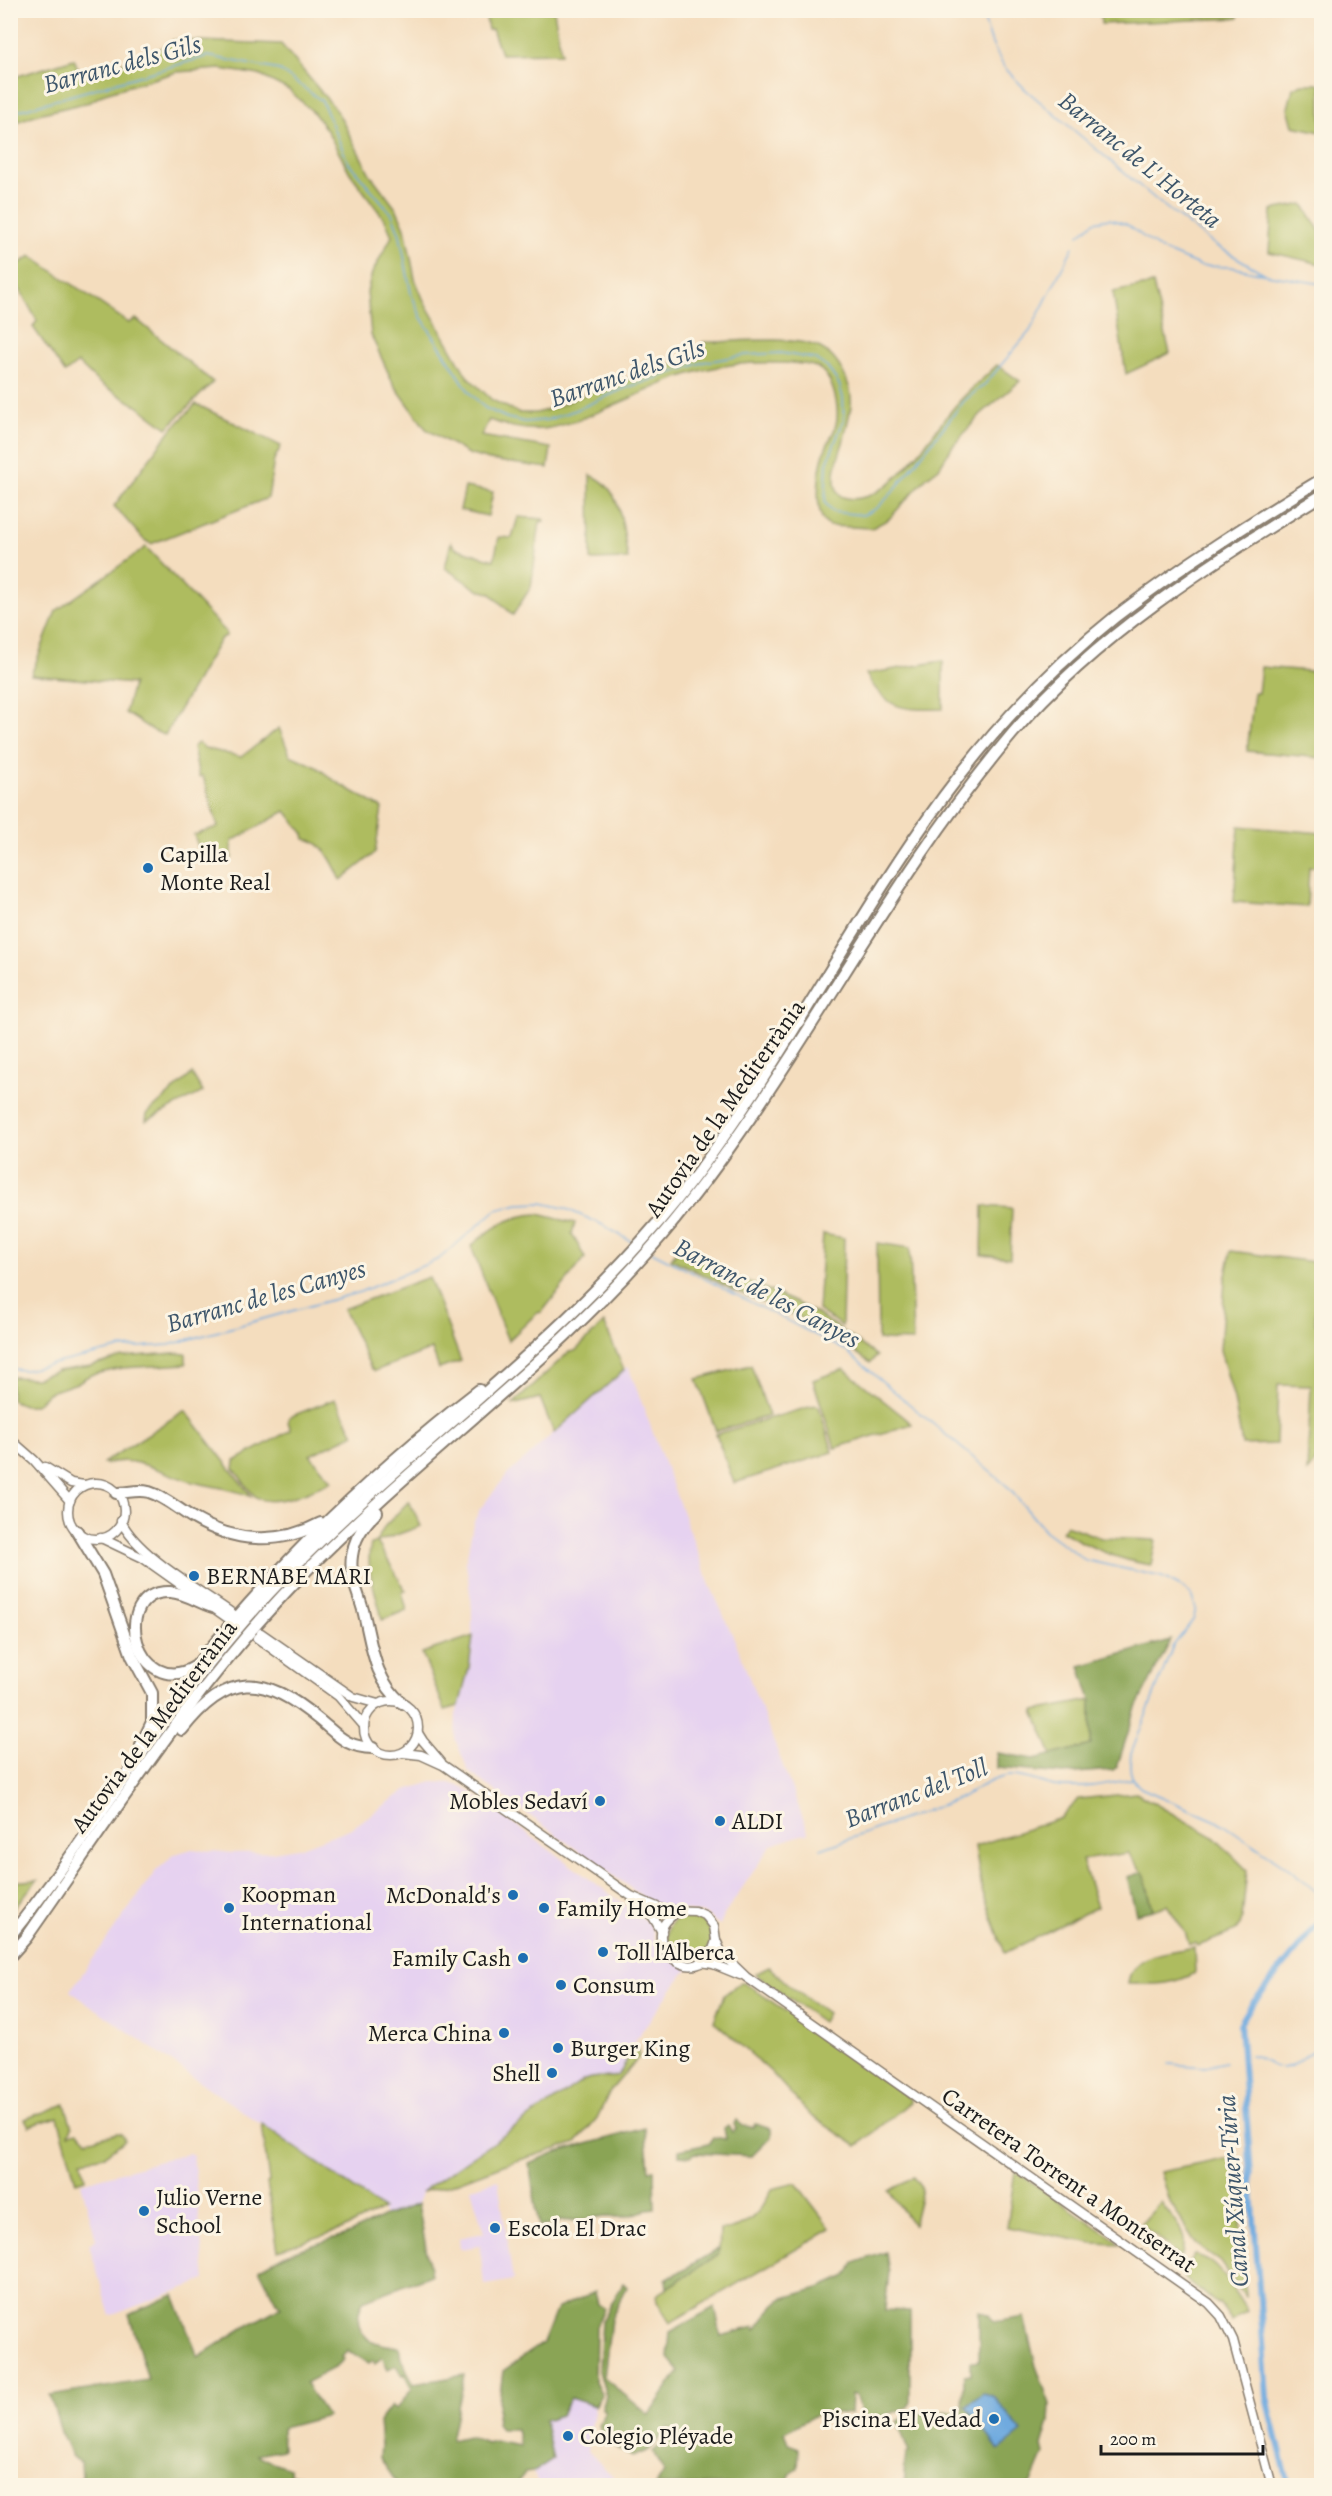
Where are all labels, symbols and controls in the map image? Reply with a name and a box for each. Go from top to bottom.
water label: Barranc dels Gils [39,26,205,102]
water label: Barranc de L' Horteta [1051,83,1229,237]
water label: Barranc dels Gils [545,330,709,416]
place label: Capilla Monte Real [160,838,270,898]
marker: Capilla Monte Real [141,861,155,875]
street label: Autovia de la Mediterrània [637,992,813,1224]
water label: Barranc de les Canyes [668,1229,866,1357]
water label: Barranc de les Canyes [162,1251,370,1341]
place label: BERNABE MARI [206,1560,371,1592]
marker: BERNABE MARI [187,1569,201,1583]
street label: Autovia de la Mediterrània [63,1612,245,1840]
water label: Barranc del Toll [840,1750,993,1836]
place label: Mobles Sedaví [449,1785,588,1817]
marker: Mobles Sedaví [593,1794,607,1808]
place label: ALDI [731,1805,783,1837]
marker: ALDI [713,1814,727,1828]
place label: Koopman International [241,1878,372,1938]
place label: McDonald's [386,1879,501,1911]
marker: McDonald's [506,1888,520,1902]
place label: Family Home [556,1892,687,1924]
marker: Koopman International [222,1901,236,1915]
marker: Family Home [537,1901,551,1915]
place label: Toll l'Alberca [615,1936,736,1968]
place label: Family Cash [392,1942,511,1974]
marker: Toll l'Alberca [596,1945,610,1959]
marker: Family Cash [516,1951,530,1965]
place label: Consum [573,1969,655,2001]
marker: Consum [554,1978,568,1992]
place label: Merca China [368,2017,493,2049]
marker: Merca China [497,2026,511,2040]
place label: Burger King [570,2032,690,2064]
marker: Burger King [551,2041,565,2055]
place label: Shell [492,2057,540,2089]
marker: Shell [545,2066,559,2080]
street label: Carretera Torrent a Montserrat [936,2080,1203,2280]
water label: Canal Xúquer-Túria [1209,2094,1257,2288]
place label: Julio Verne School [156,2181,262,2241]
marker: Julio Verne School [137,2204,151,2218]
place label: Escola El Drac [507,2212,646,2244]
marker: Escola El Drac [488,2221,502,2235]
place label: Piscina El Vedad [821,2403,982,2435]
marker: Piscina El Vedad [987,2412,1001,2426]
scale bar [1101,2418,1263,2456]
place label: Colegio Pléyade [580,2420,733,2452]
text: 200 m [1110,2427,1156,2451]
marker: Colegio Pléyade [561,2429,575,2443]

